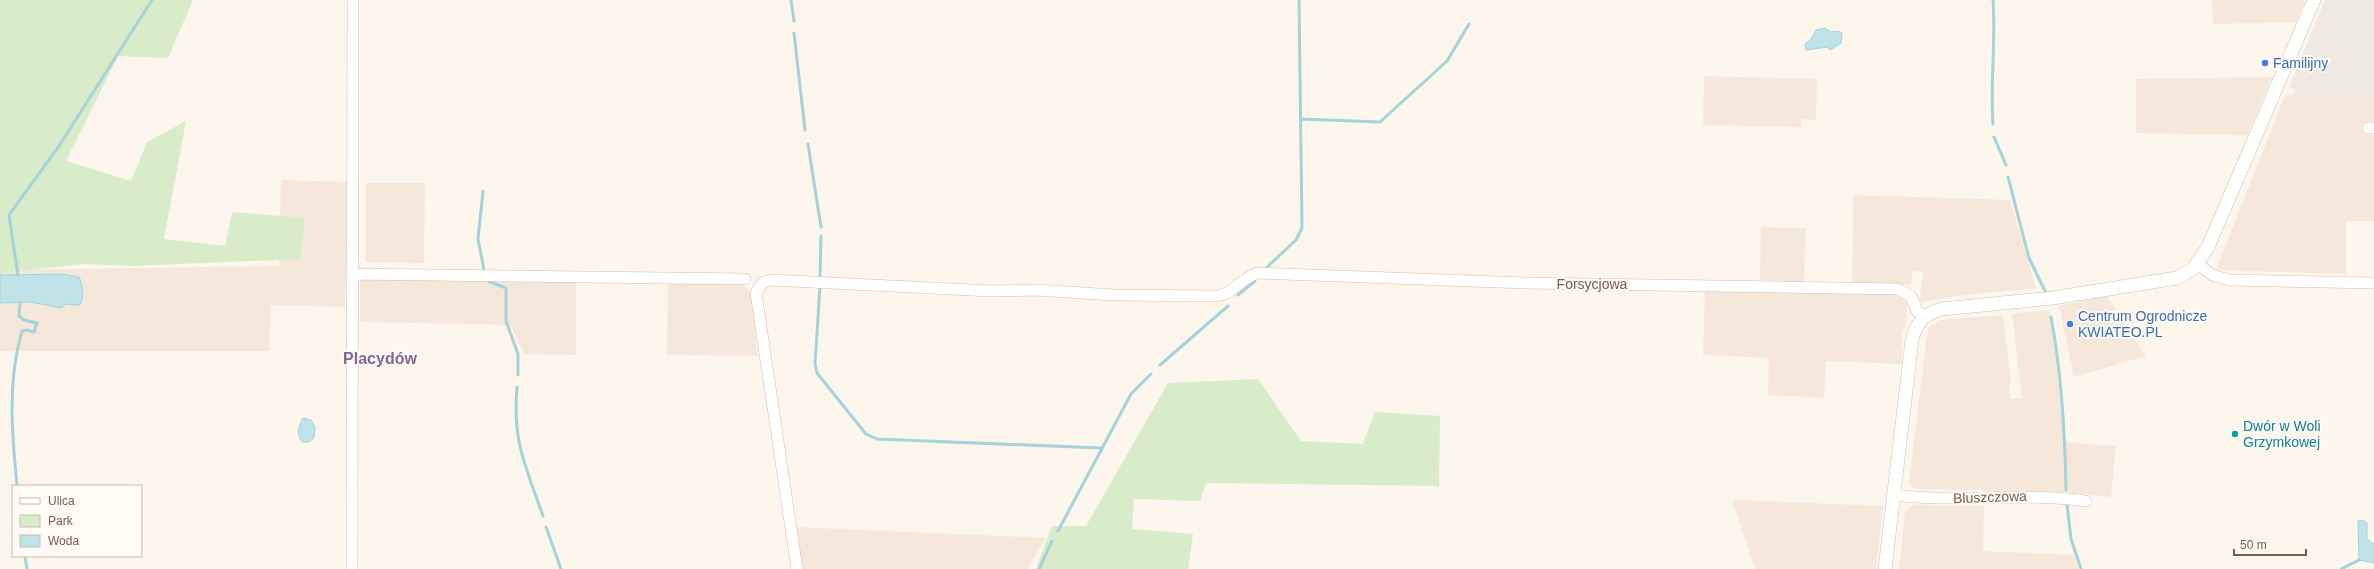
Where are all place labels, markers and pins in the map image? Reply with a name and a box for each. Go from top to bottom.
place label: Familijny [2273,55,2328,71]
marker: Familijny [2260,58,2270,68]
place label: Centrum Ogrodnicze KWIATEO.PL [2078,308,2207,340]
marker: Centrum Ogrodnicze KWIATEO.PL [2065,319,2075,329]
place label: Dwór w Woli Grzymkowej [2243,418,2321,450]
marker: Dwór w Woli Grzymkowej [2230,429,2240,439]

